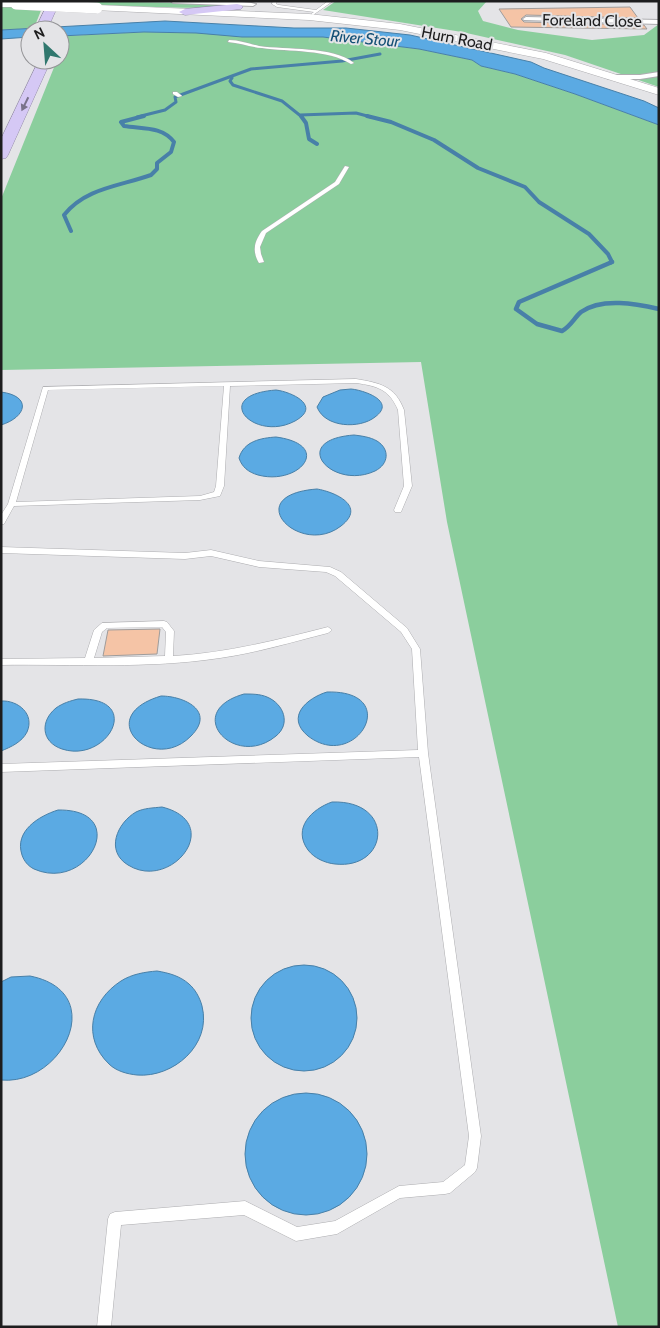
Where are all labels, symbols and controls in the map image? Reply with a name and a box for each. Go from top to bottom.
street label: Foreland Close [542,10,642,31]
north arrow [20,20,70,70]
street label: Hurn Road [420,22,494,55]
text: N [31,23,48,44]
water label: River Stour [330,26,401,51]
one-way arrow [20,97,28,111]

